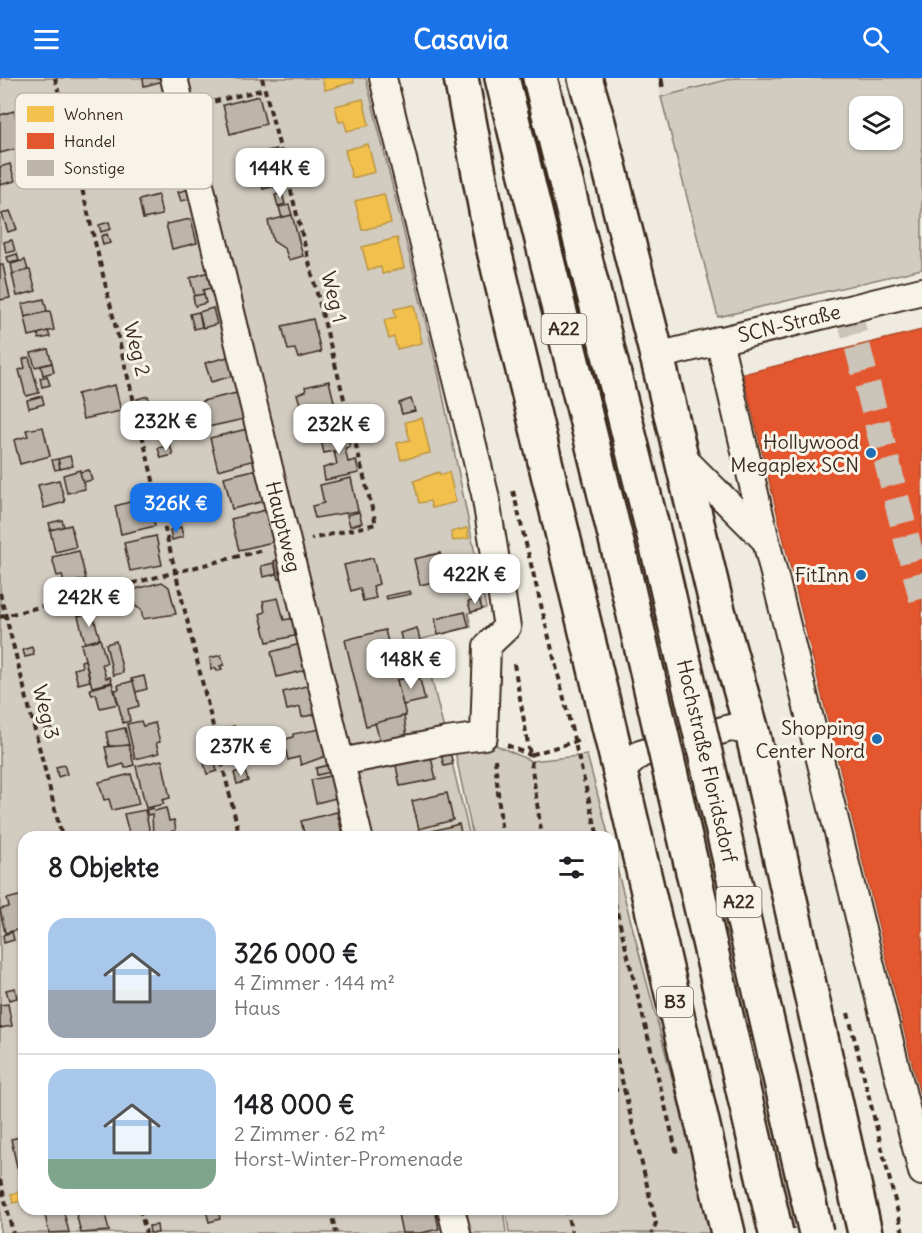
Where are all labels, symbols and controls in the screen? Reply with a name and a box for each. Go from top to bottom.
text: Casavia [413,22,509,56]
icon: menu [30,23,63,56]
icon: search [859,23,892,56]
legend [15,93,213,189]
map controls [849,96,903,150]
button: layers [849,96,903,150]
text: Wohnen [64,104,123,124]
text: Handel [64,131,115,151]
pin: 144K € [231,148,329,199]
text: 144K € [249,155,311,180]
text: Sonstige [64,158,125,178]
street label: Weg 1 [316,269,353,325]
street label: SCN-Straße [735,299,843,348]
road number: A22 [542,314,586,344]
street label: Weg 2 [119,319,156,379]
pin: 232K € [117,401,215,452]
pin: 232K € [290,404,388,455]
text: 232K € [134,408,198,433]
text: 232K € [307,411,371,436]
place label: Hollywood Megaplex SCN [730,429,859,477]
marker: Hollywood Megaplex SCN [864,446,878,460]
street label: Hauptweg [261,479,307,575]
pin: 326K € [127,483,225,534]
text: 326K € [144,490,208,515]
pin: 422K € [426,554,524,605]
text: 422K € [443,561,507,586]
place label: FitInn [795,562,849,587]
marker: FitInn [854,568,868,582]
pin: 242K € [40,577,138,628]
text: 242K € [57,584,121,609]
pin: 148K € [362,639,460,690]
text: 148K € [381,646,442,671]
street label: Hochstraße Floridsdorf [672,657,743,865]
street label: Weg 3 [28,682,65,742]
place label: Shopping Center Nord [755,715,865,763]
pin: 237K € [192,726,290,777]
marker: Shopping Center Nord [870,732,884,746]
text: 237K € [210,733,272,758]
text: 8 Objekte [48,851,159,884]
icon: filters [555,851,588,884]
road number: A22 [716,887,762,917]
text: 326 000 € [234,937,358,970]
icon: home [96,942,168,1014]
text: 4 Zimmer · 144 m² [234,970,395,995]
road number: B3 [657,987,693,1017]
text: Haus [234,995,280,1020]
text: 148 000 € [234,1088,355,1121]
icon: home [96,1093,168,1165]
text: 2 Zimmer · 62 m² [234,1121,386,1146]
text: Horst-Winter-Promenade [234,1146,463,1171]

